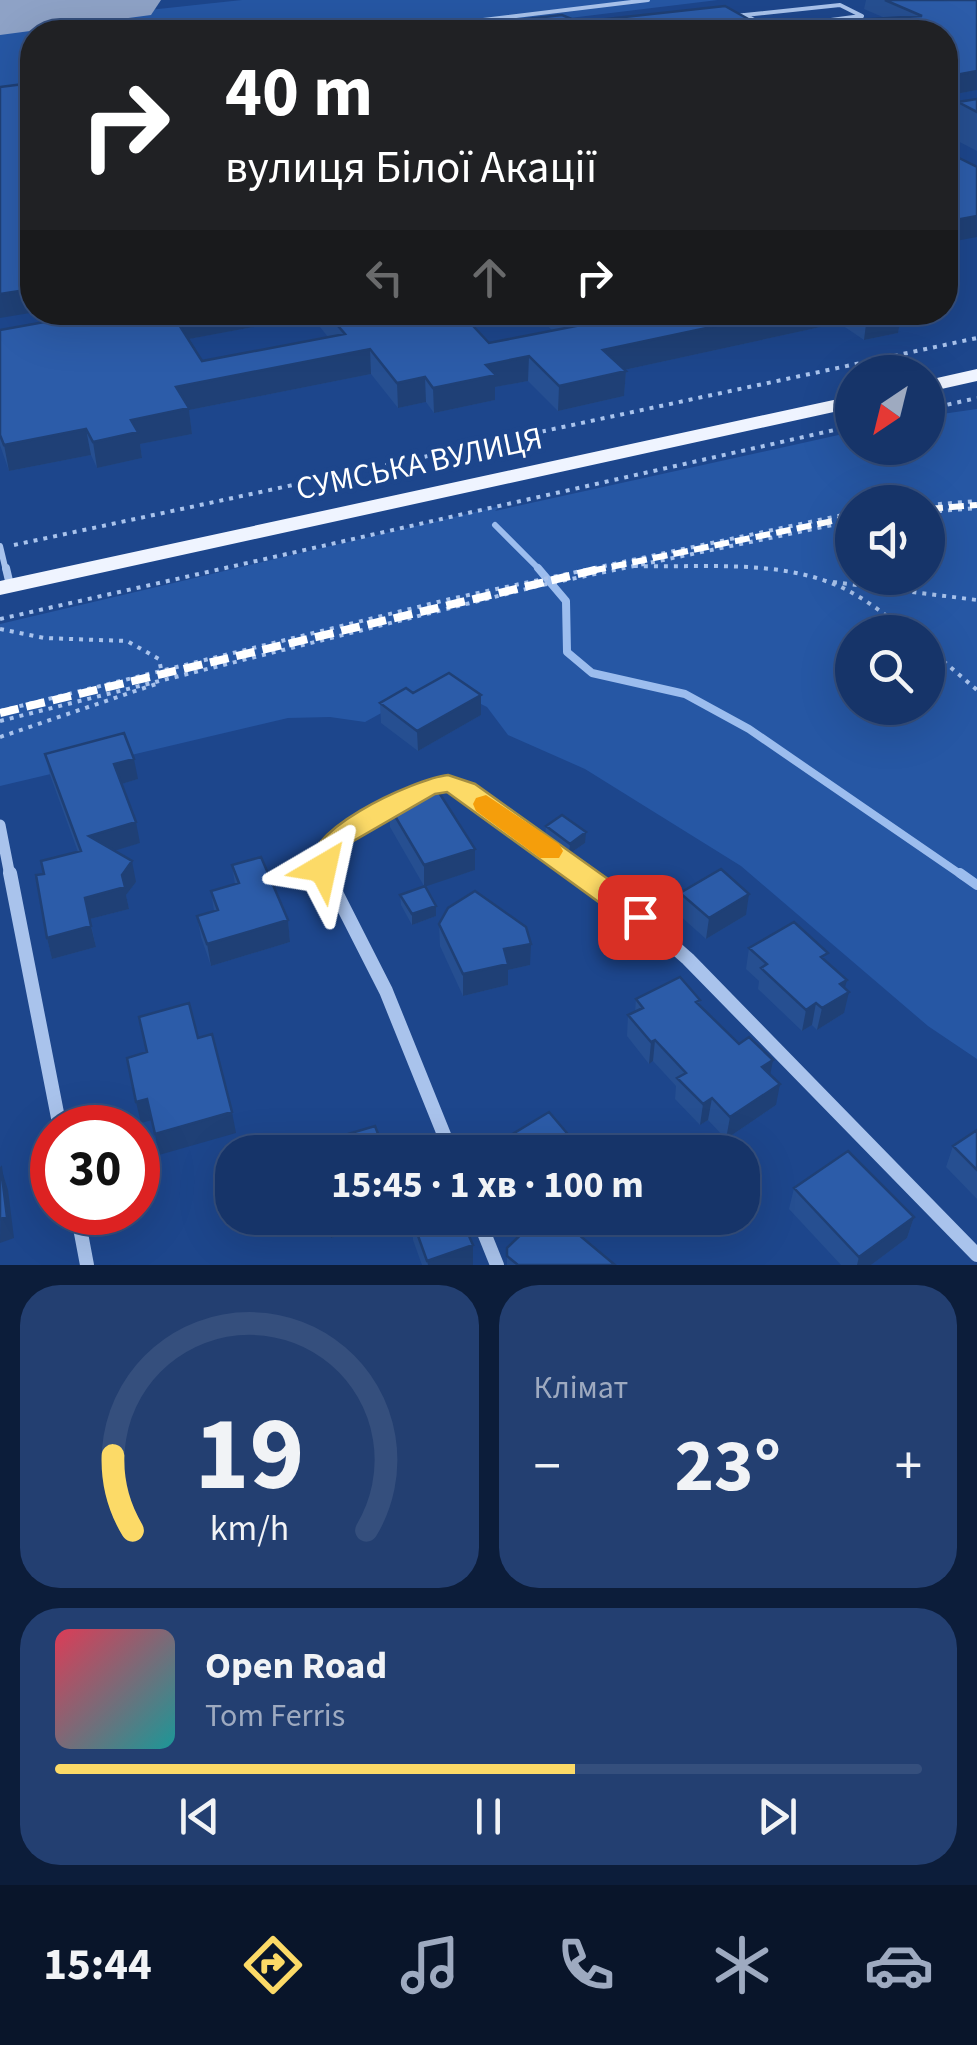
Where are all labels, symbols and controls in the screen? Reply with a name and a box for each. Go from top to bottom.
text: 40 m [225,43,373,143]
icon: right [60,60,190,190]
text: вулиця Білої Акації [225,136,597,200]
icon: left [357,250,412,305]
icon: ahead [462,250,517,305]
icon: right [567,250,622,305]
north arrow [835,355,945,465]
map controls [835,355,945,725]
street label: СУМСЬКА ВУЛИЦЯ [292,415,547,513]
button: sound [835,485,945,595]
button: search [835,615,945,725]
position arrow [271,816,375,920]
pin [598,875,683,960]
icon: arrive [613,890,668,945]
speed limit sign: 30 [30,1105,160,1235]
text: 15:45 · 1 хв · 100 m [331,1158,644,1212]
text: Клімат [534,1365,628,1411]
text: 19 [194,1382,304,1530]
text: 23° [674,1413,781,1520]
text: − [534,1428,561,1506]
text: + [895,1428,922,1506]
text: km/h [210,1503,289,1554]
text: Open Road [205,1639,387,1693]
text: Tom Ferris [205,1693,345,1739]
icon: previous [172,1789,227,1844]
icon: pause [461,1789,516,1844]
icon: next [750,1789,805,1844]
icon: directions [238,1930,308,2000]
icon: music [395,1930,465,2000]
icon: phone [551,1930,621,2000]
icon: climate [707,1930,777,2000]
icon: car [864,1930,934,2000]
text: 15:44 [43,1933,152,1997]

